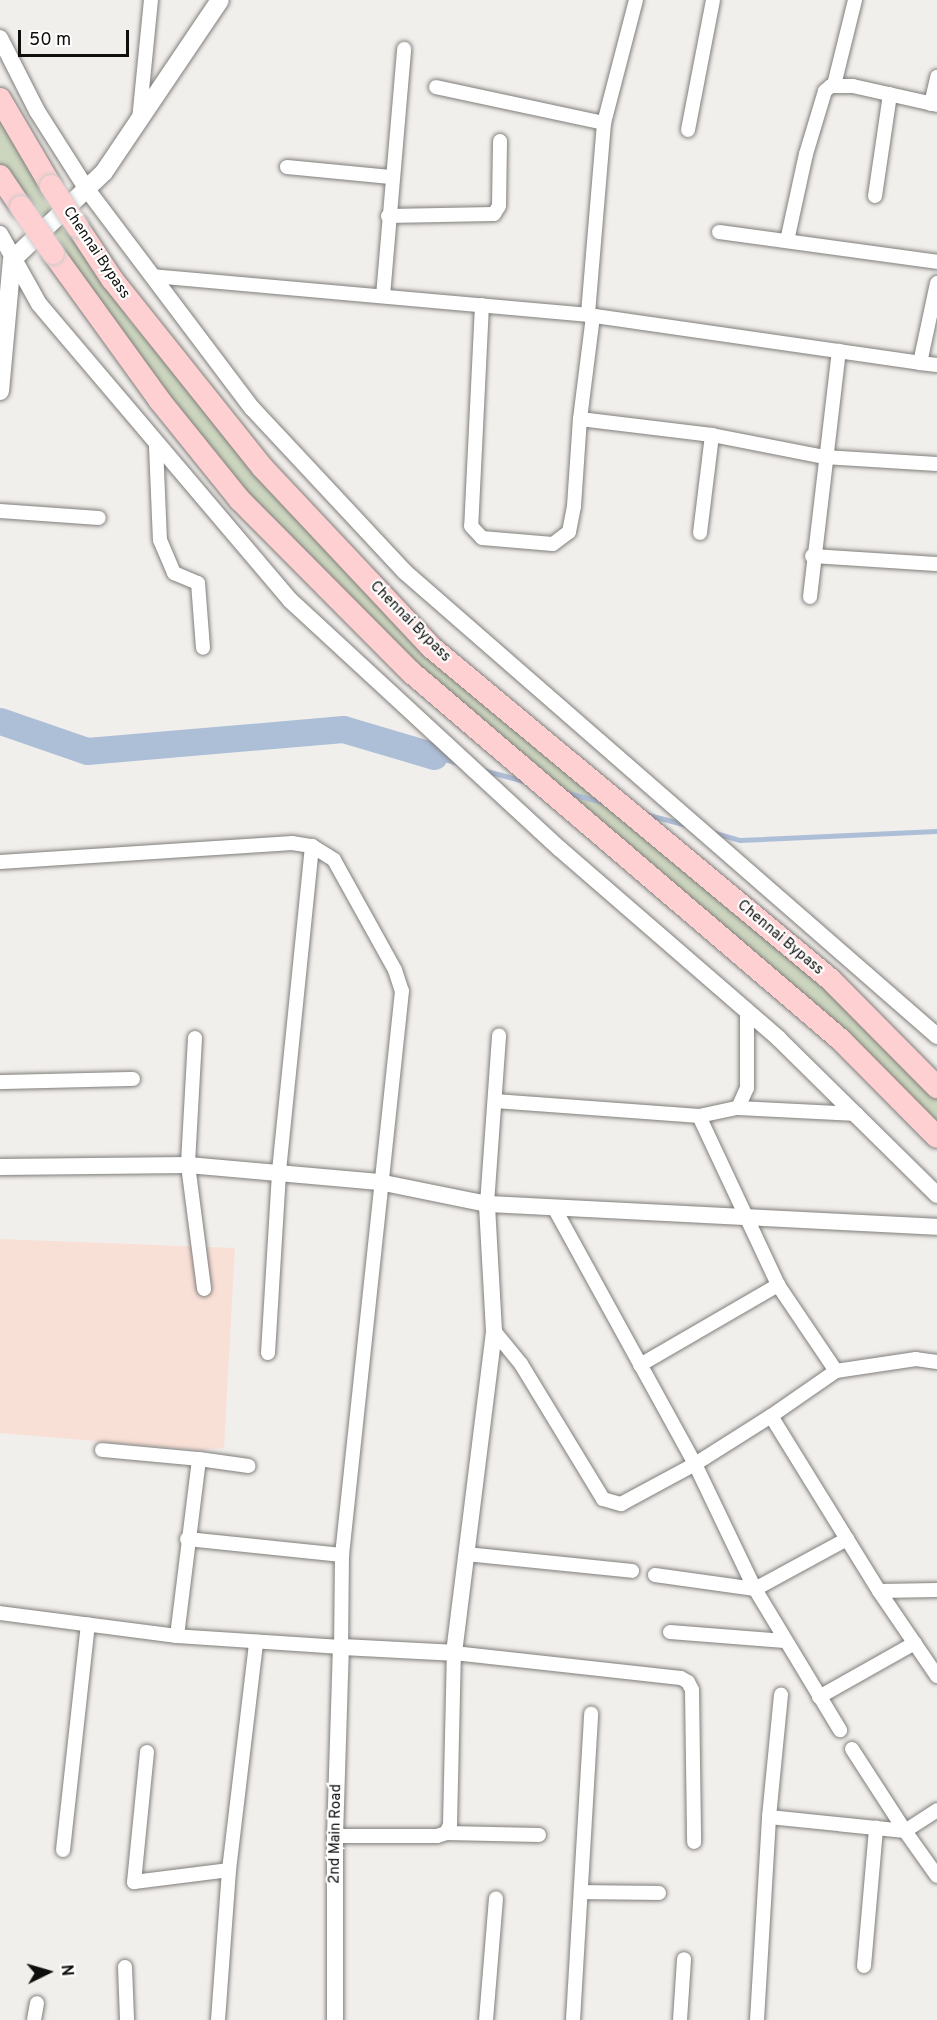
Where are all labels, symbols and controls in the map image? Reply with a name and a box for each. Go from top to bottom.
scale bar [21,18,132,56]
text: 50 m [29,29,71,52]
street label: Chennai Bypass [59,204,133,302]
street label: Chennai Bypass [366,578,454,666]
street label: Chennai Bypass [733,897,827,979]
street label: 2nd Main Road [326,1784,346,1884]
north arrow [18,1942,78,2002]
text: N [55,1964,76,1977]

